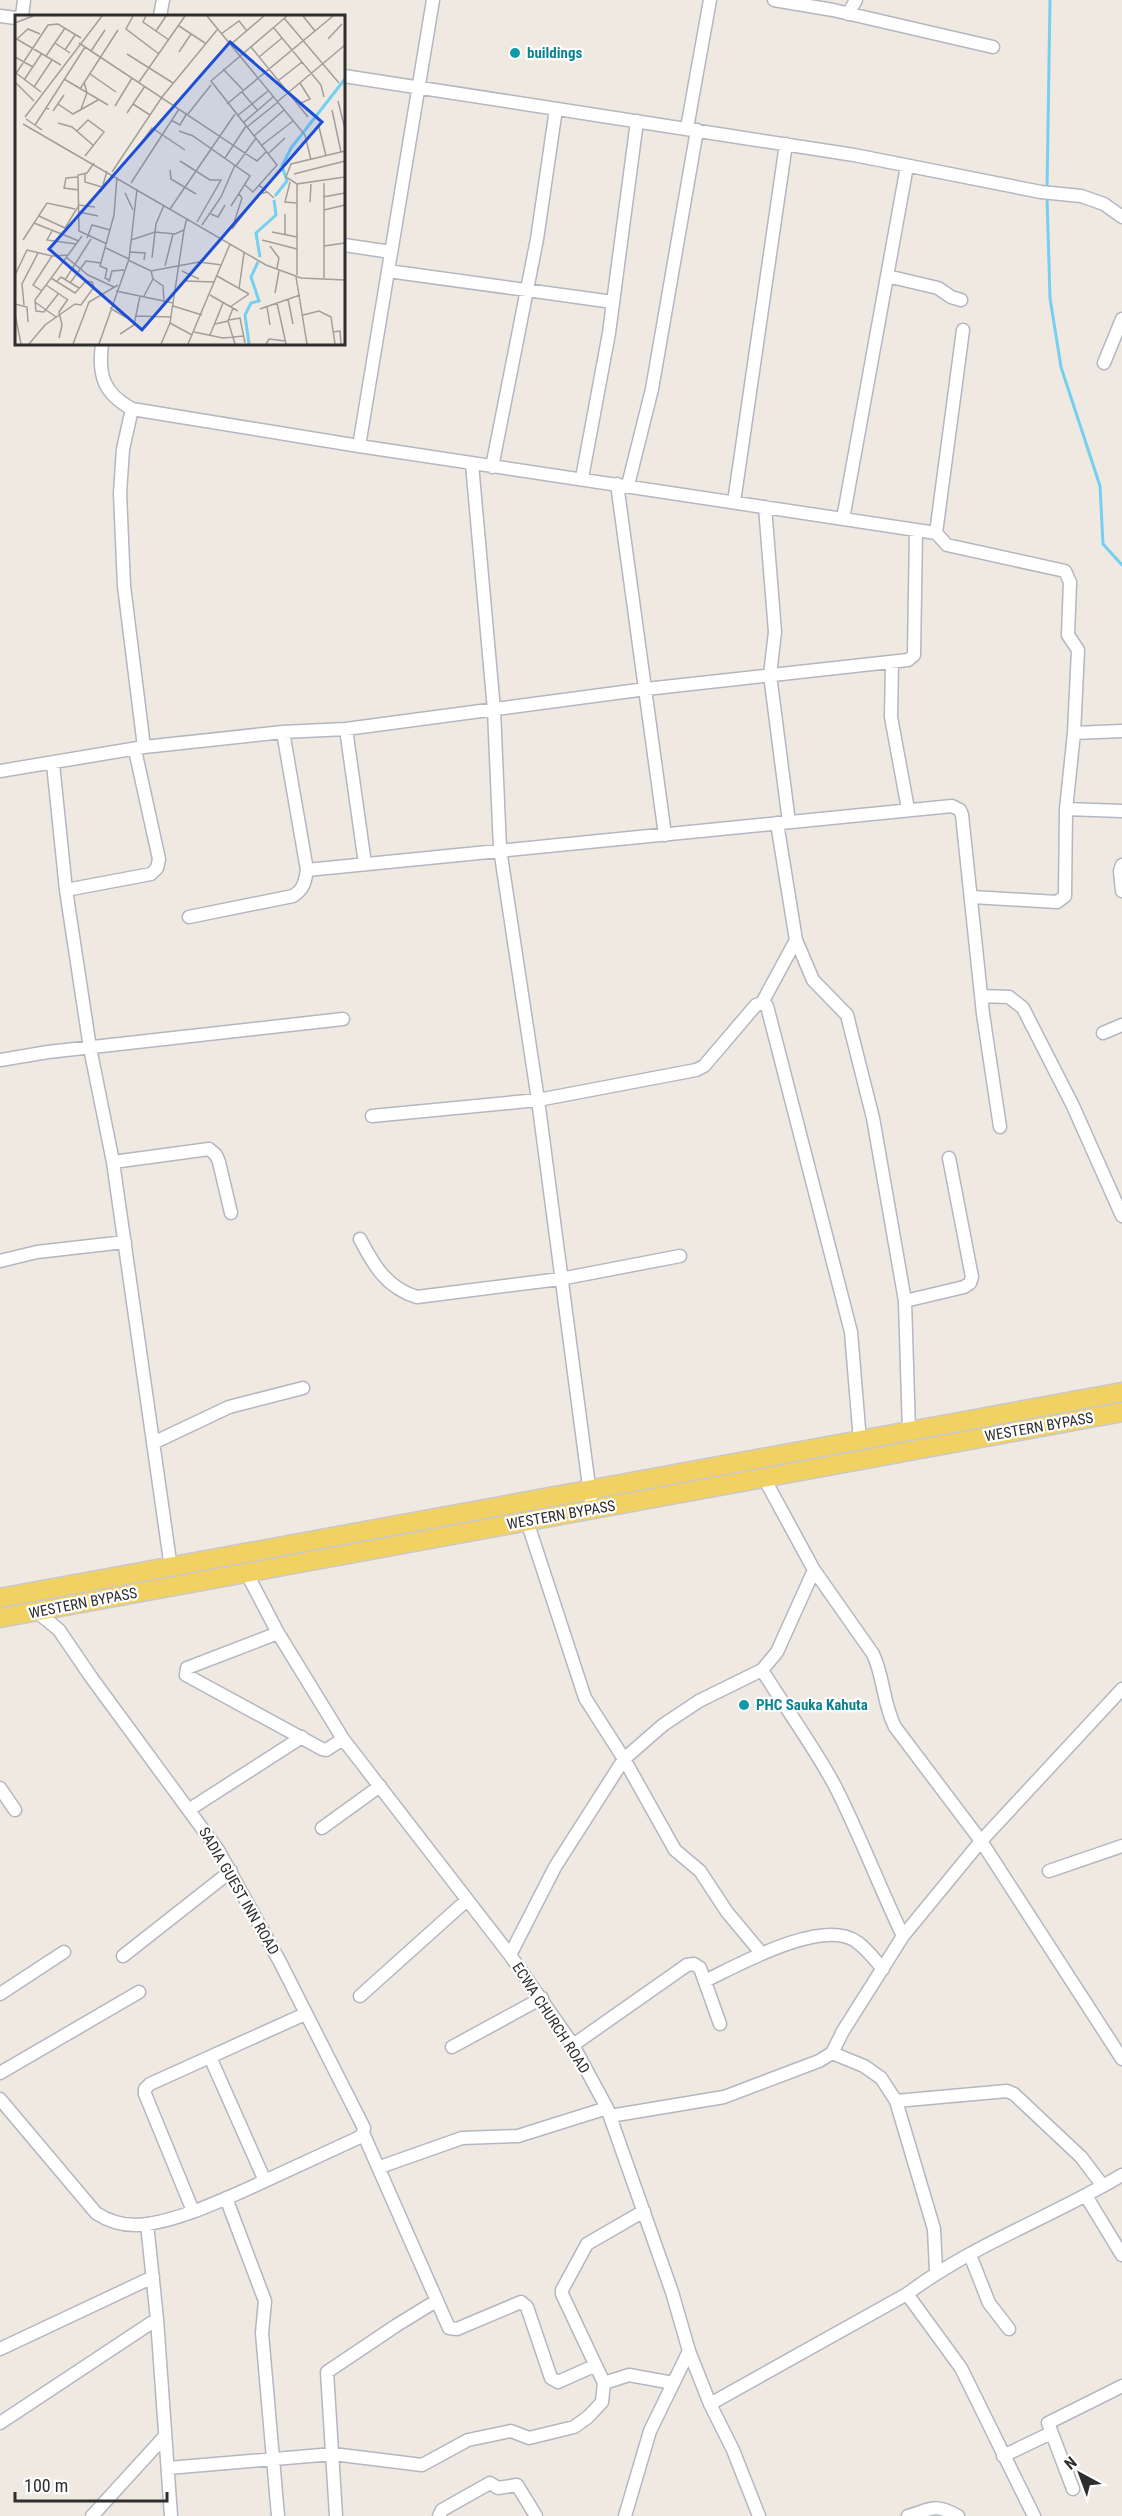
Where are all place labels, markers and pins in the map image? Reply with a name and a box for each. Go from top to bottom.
place label: buildings [527,44,583,62]
marker: buildings [508,46,522,60]
place label: PHC Sauka Kahuta [756,1696,868,1714]
marker: PHC Sauka Kahuta [737,1698,751,1712]

